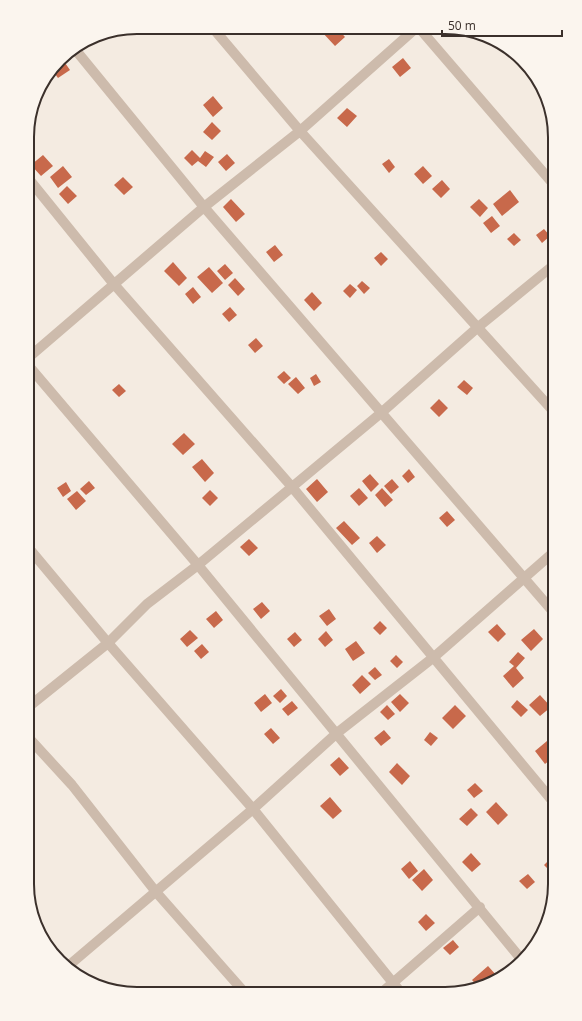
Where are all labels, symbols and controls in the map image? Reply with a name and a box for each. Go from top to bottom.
scale bar [442,12,562,38]
text: 50 m [448,17,476,34]

